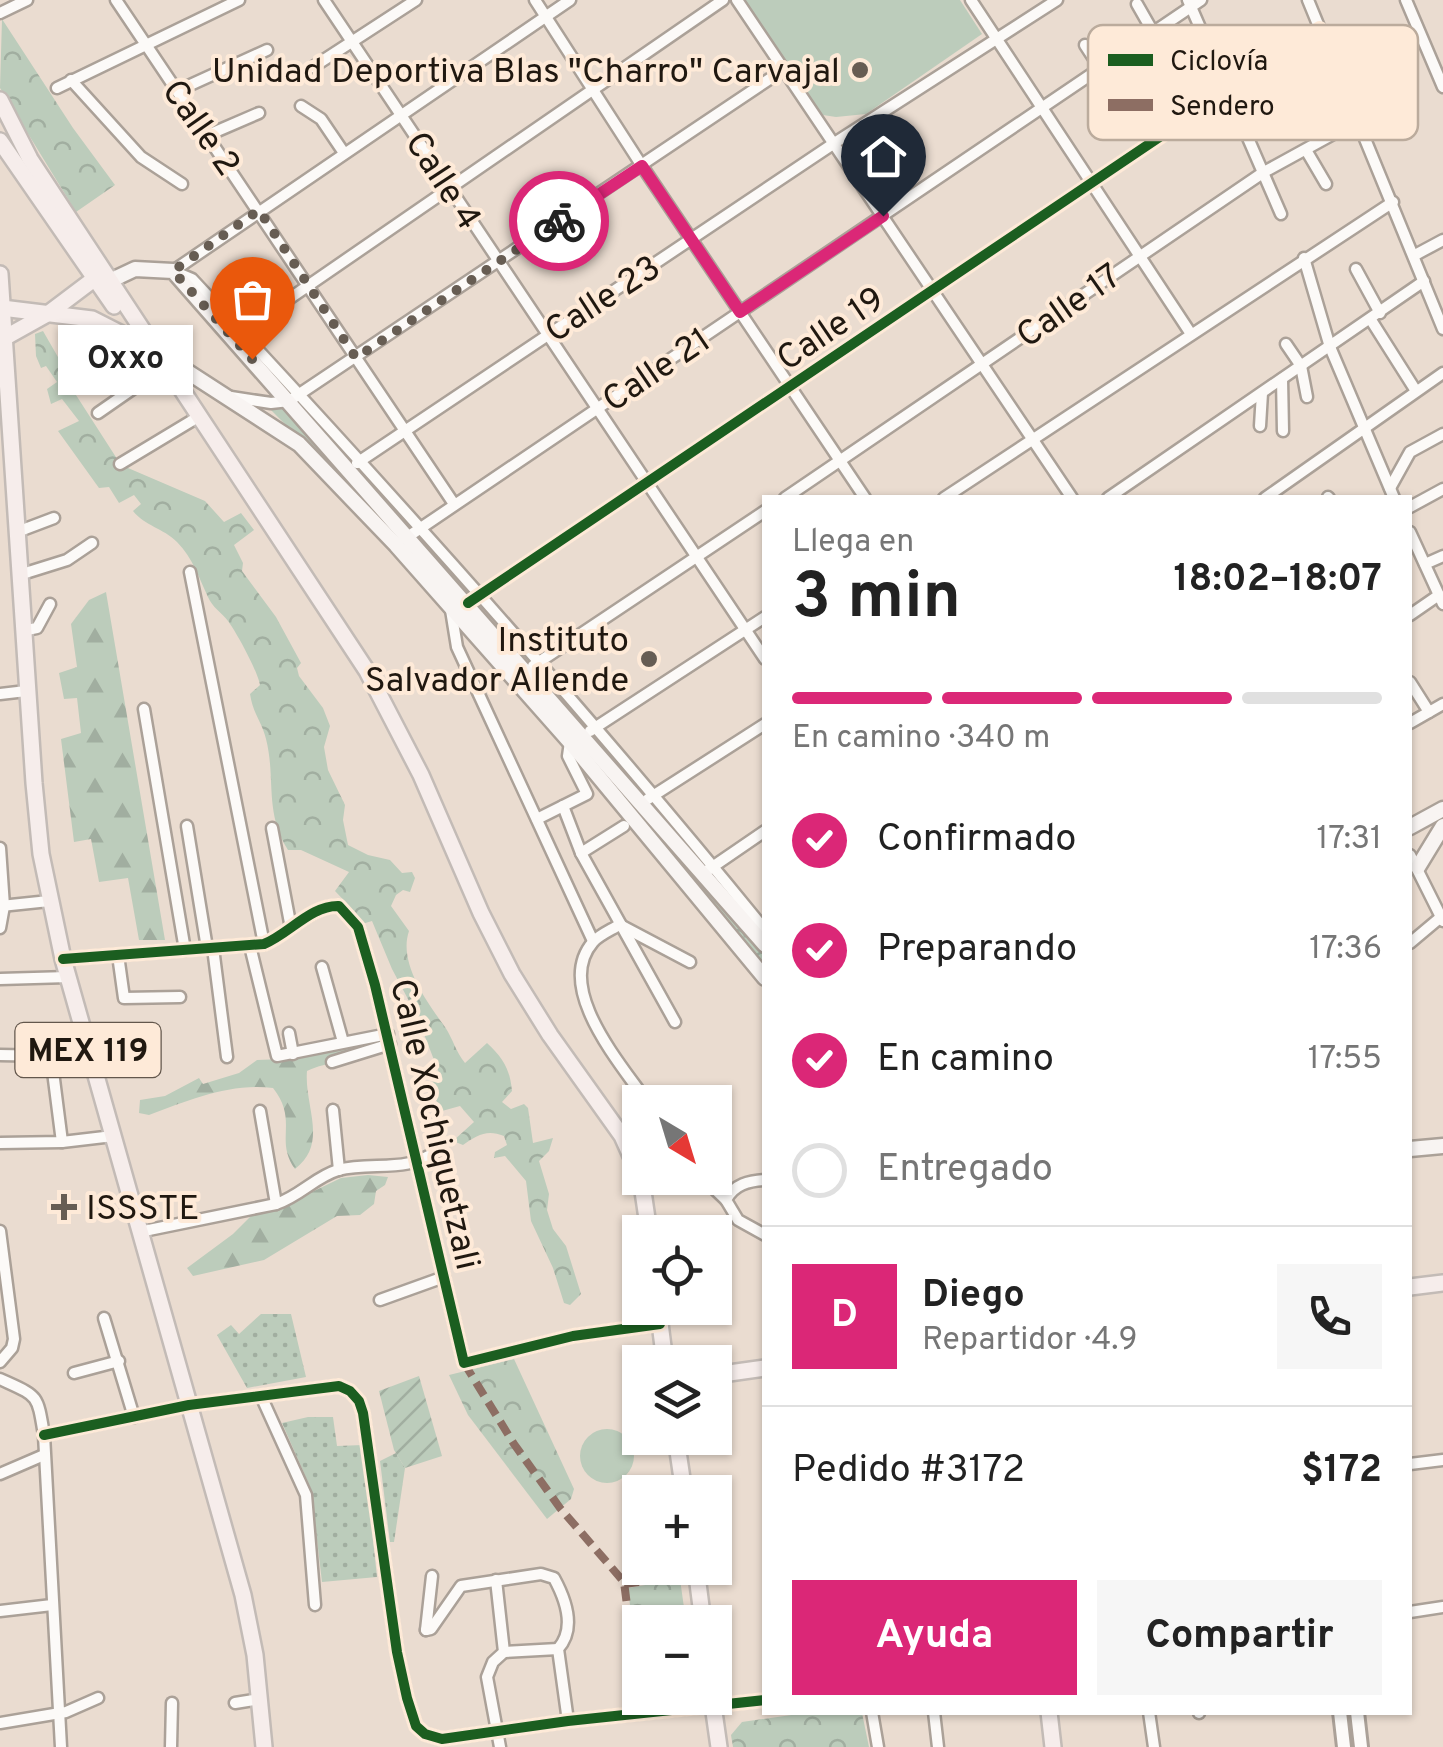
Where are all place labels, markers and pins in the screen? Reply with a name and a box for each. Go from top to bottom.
place label: Unidad Deportiva Blas "Charro" Carvajal [212,51,840,95]
marker: Unidad Deportiva Blas "Charro" Carvajal [849,59,871,81]
pin [841,114,926,217]
pin [210,257,295,360]
callout: Oxxo [57,324,192,394]
place label: Instituto Salvador Allende [365,620,629,704]
marker: Instituto Salvador Allende [638,648,660,670]
place label: ISSSTE [86,1188,199,1232]
marker: ISSSTE [51,1194,77,1220]

